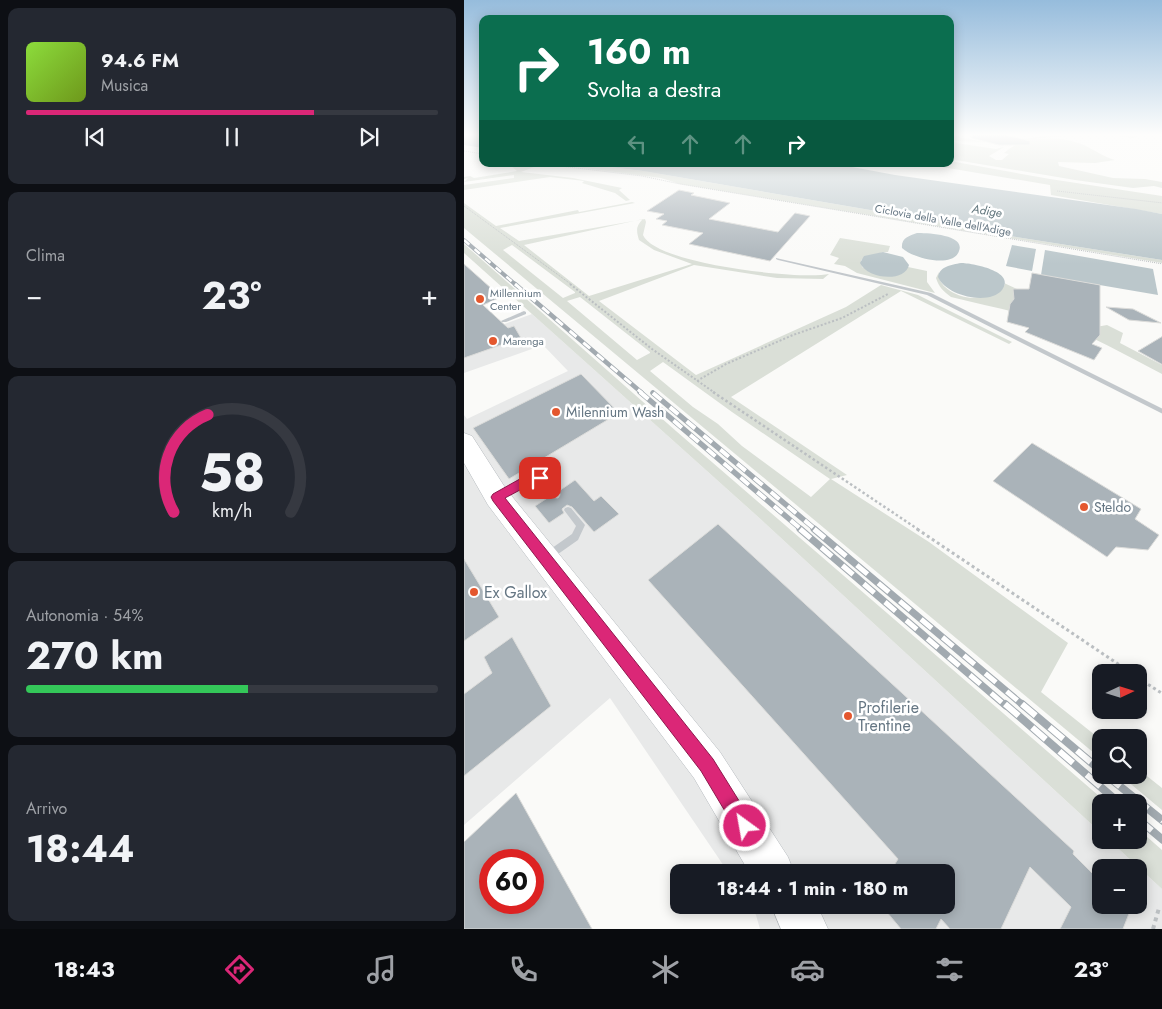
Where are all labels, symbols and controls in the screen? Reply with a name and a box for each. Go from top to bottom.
text: 160 m [587,27,691,77]
icon: right [504,35,569,100]
text: 94.6 FM [101,47,179,74]
text: Svolta a destra [587,73,721,105]
text: Musica [101,74,148,97]
icon: previous [81,123,109,151]
icon: pause [218,123,246,151]
icon: next [355,123,383,151]
icon: left [623,130,651,158]
icon: ahead [676,130,704,158]
icon: ahead [729,130,757,158]
icon: right [782,130,810,158]
street label: Ciclovia della Valle dell'Adige [874,200,1013,240]
water label: Adige [970,200,1003,222]
text: Clima [26,244,65,267]
text: 23° [202,268,262,323]
text: − [26,275,43,316]
text: + [421,275,438,316]
place label: Millennium Center [490,285,541,314]
marker: Millennium Center [474,293,486,305]
place label: Marenga [503,333,544,349]
marker: Marenga [487,335,499,347]
place label: Milennium Wash [566,402,664,422]
marker: Milennium Wash [550,406,562,418]
text: 58 [199,435,265,511]
pin [519,457,561,499]
icon: arrive [526,464,554,492]
place label: Steldo [1094,497,1131,517]
text: km/h [212,498,252,524]
marker: Steldo [1078,501,1090,513]
place label: Ex Gallox [484,581,547,604]
marker: Ex Gallox [468,586,480,598]
text: Autonomia · 54% [26,604,143,627]
text: 270 km [26,628,164,683]
north arrow [1092,664,1146,719]
map controls [1092,664,1147,914]
place label: Profilerie Trentine [858,696,919,737]
marker: Profilerie Trentine [842,710,854,722]
button: search [1092,729,1147,784]
button: + [1092,794,1147,849]
text: Arrivo [26,797,67,820]
position arrow [718,799,770,851]
text: 18:44 [26,821,134,876]
speed limit sign: 60 [479,849,544,914]
button: − [1092,859,1147,914]
text: 18:44 · 1 min · 180 m [717,875,908,902]
icon: directions [222,952,257,987]
icon: music [364,952,399,987]
icon: phone [506,952,541,987]
icon: climate [648,952,683,987]
icon: car [790,952,825,987]
icon: filters [932,952,967,987]
text: 18:43 [54,953,115,985]
text: 23° [1074,953,1108,985]

